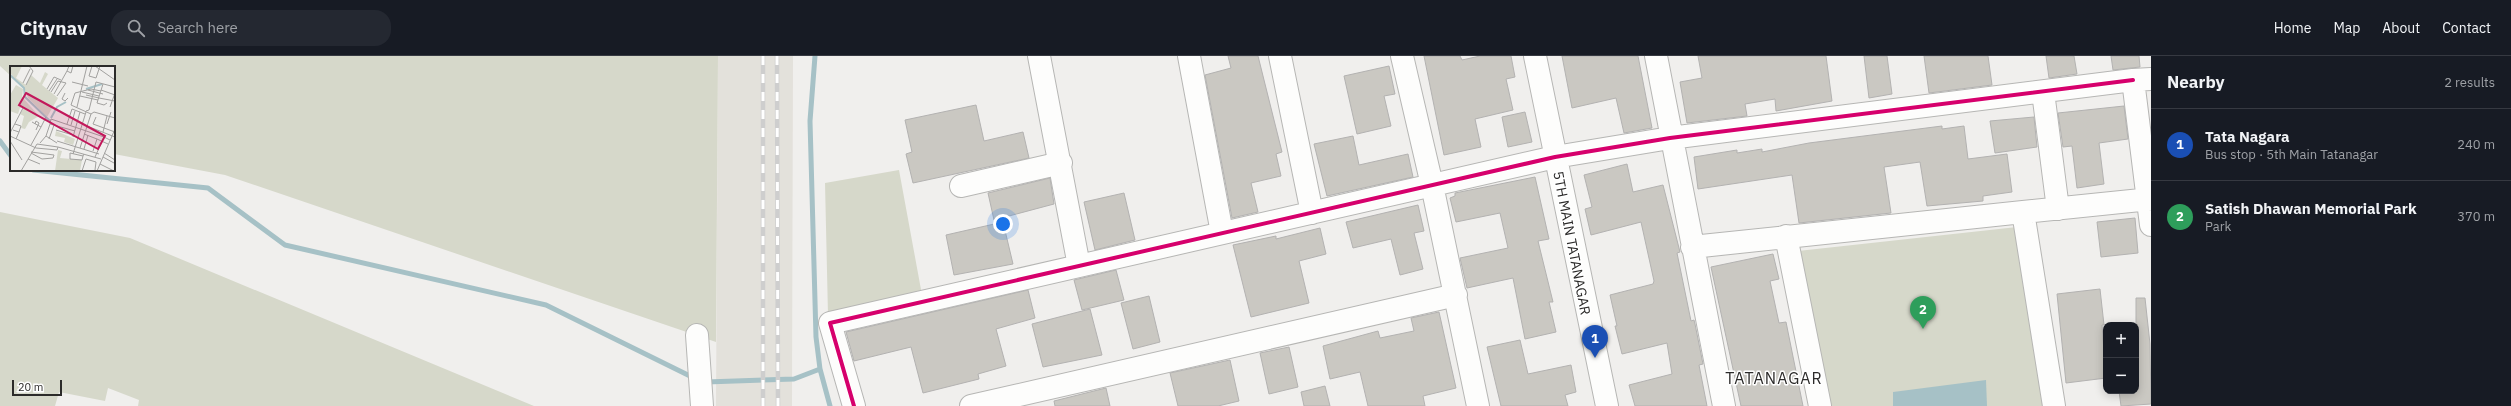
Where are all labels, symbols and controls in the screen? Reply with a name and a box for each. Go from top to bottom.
search box [111,10,391,46]
text: Citynav [20,16,87,40]
icon: search [125,17,147,39]
text: Search here [157,18,238,37]
text: Home [2274,19,2311,37]
text: Map [2333,19,2360,37]
text: About [2382,19,2420,37]
text: Contact [2442,19,2491,37]
inset map [10,66,115,171]
text: Nearby [2167,71,2225,93]
text: 2 results [2444,74,2495,91]
text: Tata Nagara [2205,127,2290,146]
text: 1 [2176,136,2184,153]
text: 240 m [2457,136,2495,153]
text: Bus stop · 5th Main Tatanagar [2205,146,2378,163]
street label: 5TH MAIN TATANAGAR [1549,169,1595,317]
text: Satish Dhawan Memorial Park [2205,199,2417,218]
text: 2 [2176,208,2184,225]
text: 370 m [2457,208,2495,225]
your location [993,214,1013,234]
text: Park [2205,218,2231,235]
pin: 2 [1910,296,1936,329]
map controls [2103,322,2139,394]
button: + [2103,322,2139,358]
pin: 1 [1582,325,1608,358]
button: − [2103,358,2139,394]
district label: TATANAGAR [1725,368,1823,388]
scale bar [12,378,62,397]
text: 20 m [18,380,43,394]

